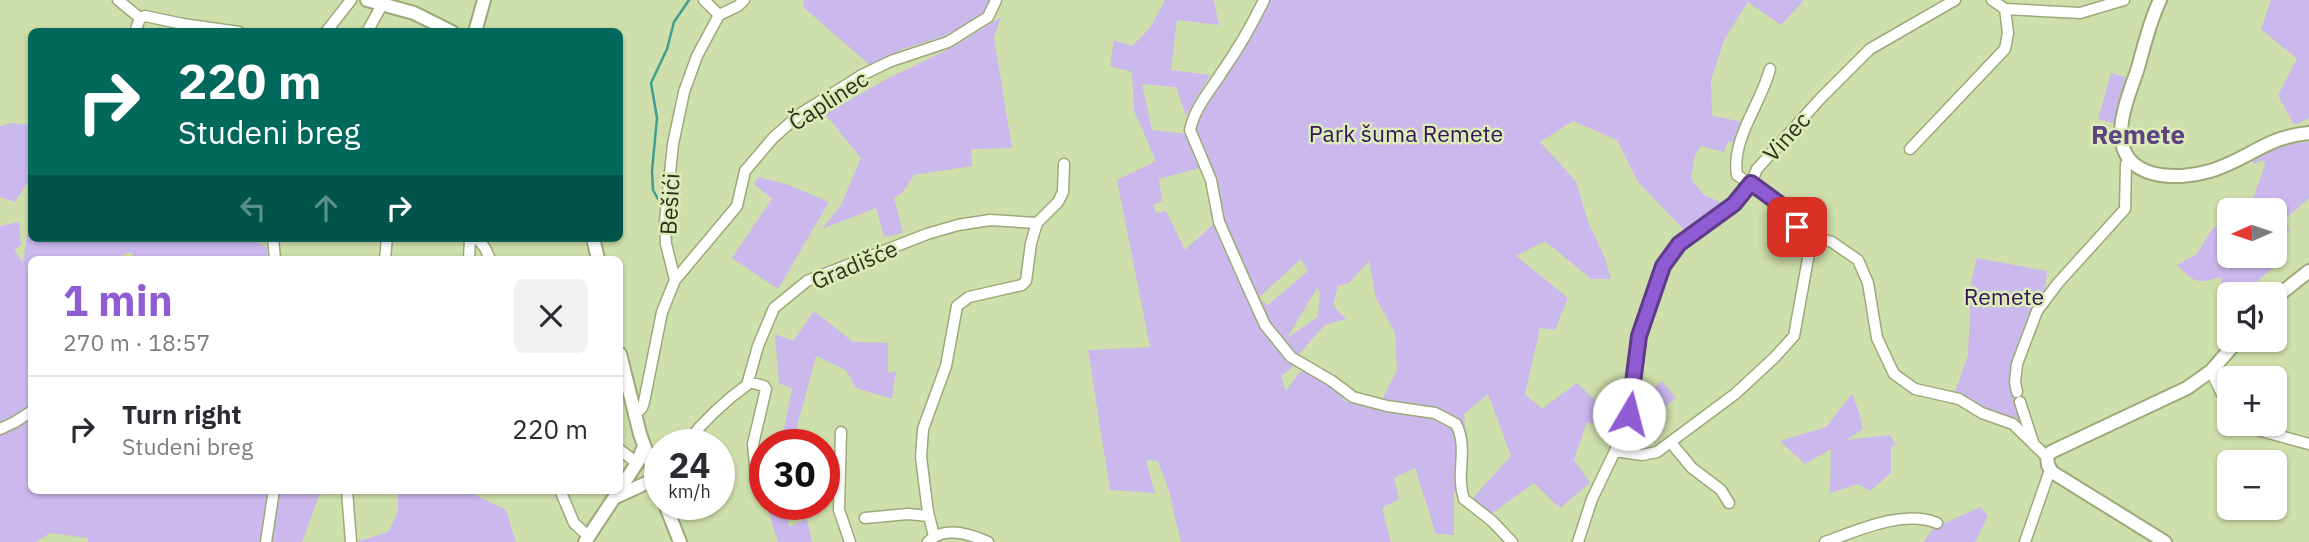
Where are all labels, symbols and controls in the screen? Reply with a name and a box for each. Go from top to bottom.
text: 220 m [178,49,322,112]
icon: right [63,56,154,147]
street label: Čaplinec [782,63,874,137]
street label: Vinec [1756,105,1816,167]
text: Studeni breg [178,111,360,153]
district label: Remete [2091,117,2185,151]
park label: Park šuma Remete [1309,118,1503,148]
street label: Bešići [652,172,686,236]
icon: left [234,189,272,227]
icon: ahead [307,189,345,227]
icon: right [380,189,418,227]
pin [1767,197,1827,257]
north arrow [2217,198,2287,268]
map controls [2217,198,2287,520]
icon: arrive [1778,208,1816,246]
street label: Gradišće [806,232,902,296]
text: 1 min [63,273,173,328]
button: close [514,279,588,353]
park label: Remete [1964,281,2044,311]
button: sound [2217,282,2287,352]
text: 270 m · 18:57 [63,327,210,357]
button: + [2217,366,2287,436]
position arrow [1592,377,1666,451]
text: Turn right [122,397,241,431]
icon: right [63,410,101,448]
text: 220 m [512,412,588,446]
speed limit sign: 30 [749,429,840,520]
text: Studeni breg [122,431,253,461]
text: 24 [668,442,711,488]
button: − [2217,450,2287,520]
text: km/h [668,480,711,503]

